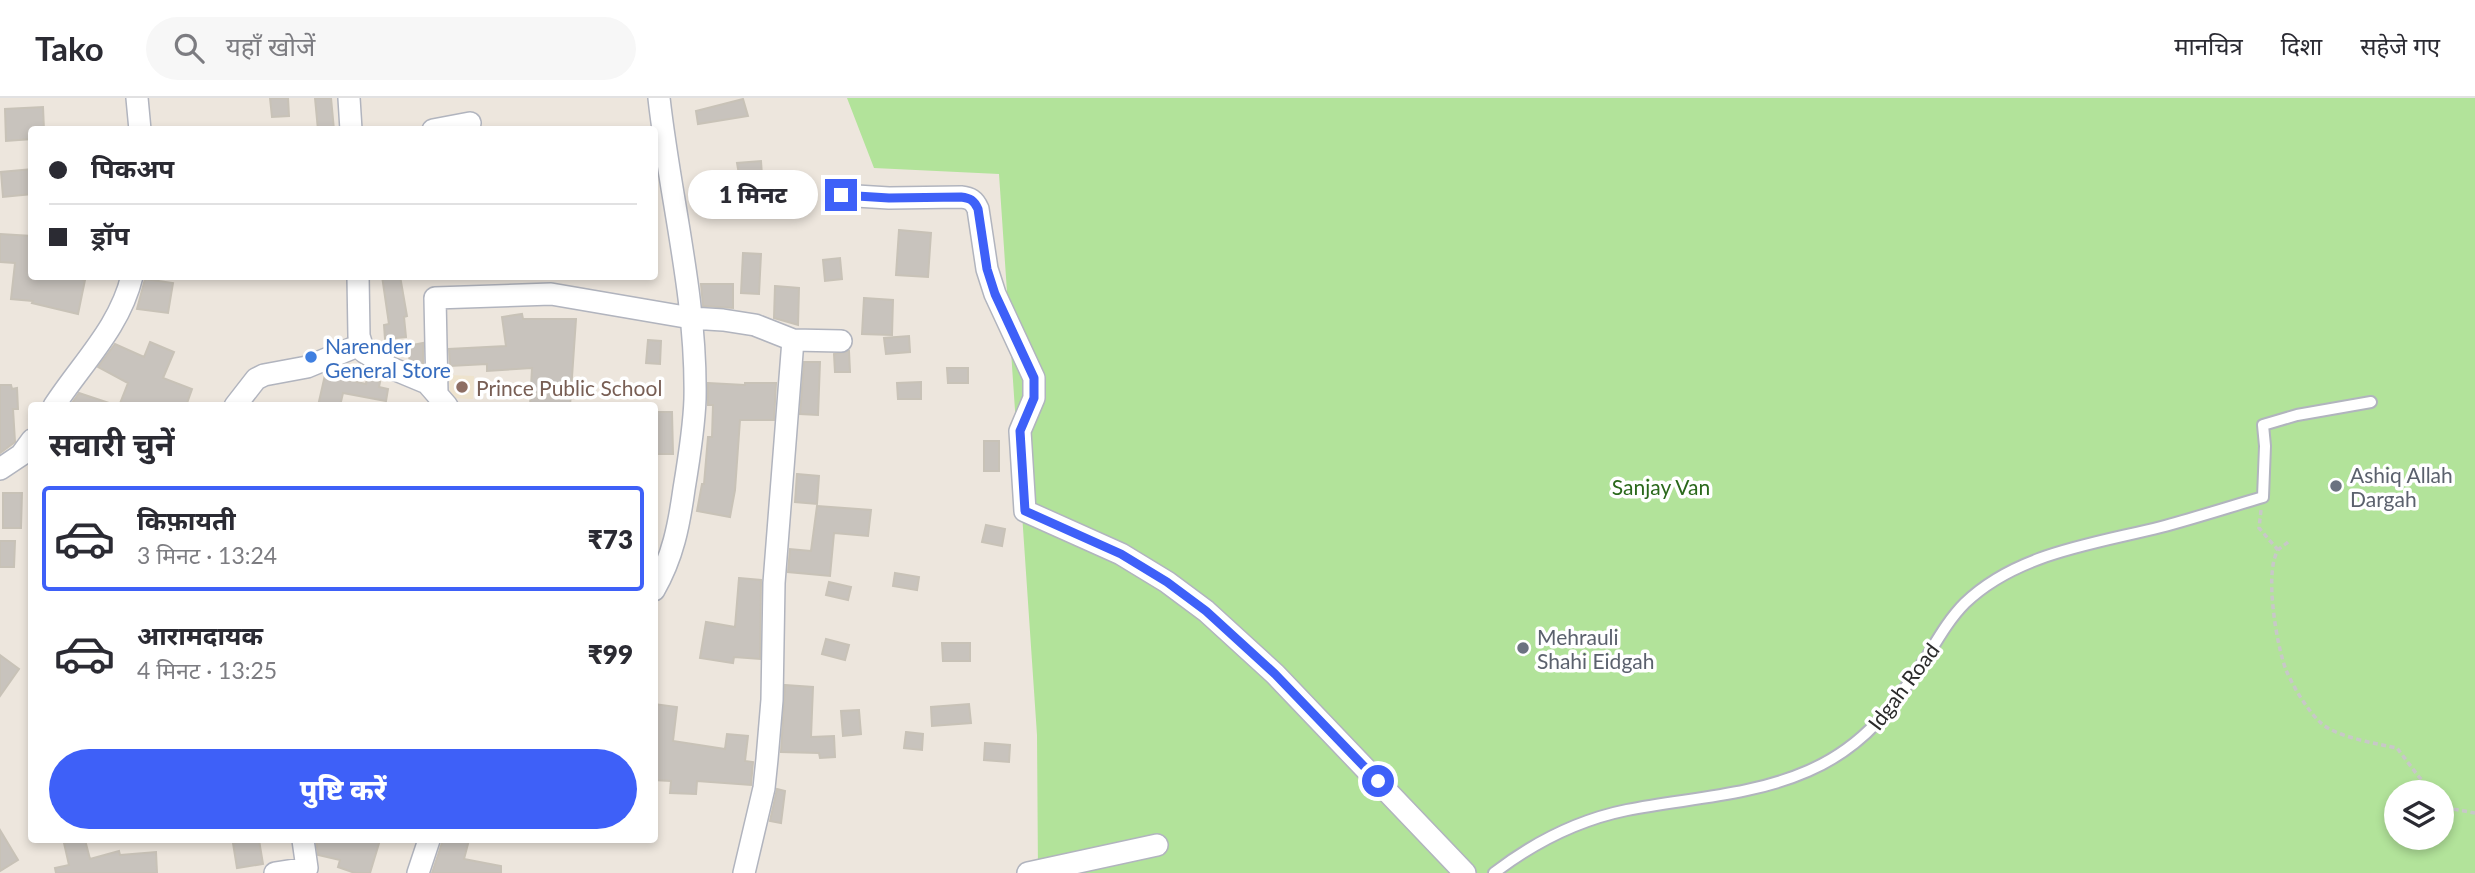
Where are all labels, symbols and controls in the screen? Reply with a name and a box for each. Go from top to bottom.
search box [146,17,636,80]
text: Tako [35,28,104,68]
icon: search [170,29,208,67]
text: यहाँ खोजें [226,30,315,62]
text: मानचित्र [2174,31,2243,60]
text: दिशा [2281,31,2322,60]
text: सहेजे गए [2360,31,2440,60]
text: पिकअप [91,152,174,184]
callout: 1 मिनट [687,170,816,220]
route end [825,179,857,211]
text: 1 मिनट [719,180,787,208]
text: ड्रॉप [91,219,129,251]
place label: Narender General Store [325,333,451,382]
marker: Narender General Store [303,349,319,365]
place label: Prince Public School [476,375,662,400]
marker: Prince Public School [454,379,470,395]
text: सवारी चुनें [49,424,175,463]
place label: Ashiq Allah Dargah [2350,462,2453,511]
park label: Sanjay Van [1612,474,1710,499]
marker: Ashiq Allah Dargah [2328,478,2344,494]
text: किफ़ायती [137,504,236,536]
icon: car [53,507,116,570]
text: ₹73 [588,523,633,555]
text: 3 मिनट · 13:24 [137,541,277,569]
text: आरामदायक [137,619,263,651]
icon: car [53,622,116,685]
place label: Mehrauli Shahi Eidgah [1537,624,1654,673]
text: ₹99 [588,638,633,670]
street label: Idgah Road [1862,638,1944,734]
marker: Mehrauli Shahi Eidgah [1515,640,1531,656]
text: 4 मिनट · 13:25 [137,656,277,684]
button: पुष्टि करें [49,749,637,829]
route start [1362,765,1394,797]
map controls [2384,780,2454,850]
button: layers [2384,780,2454,850]

